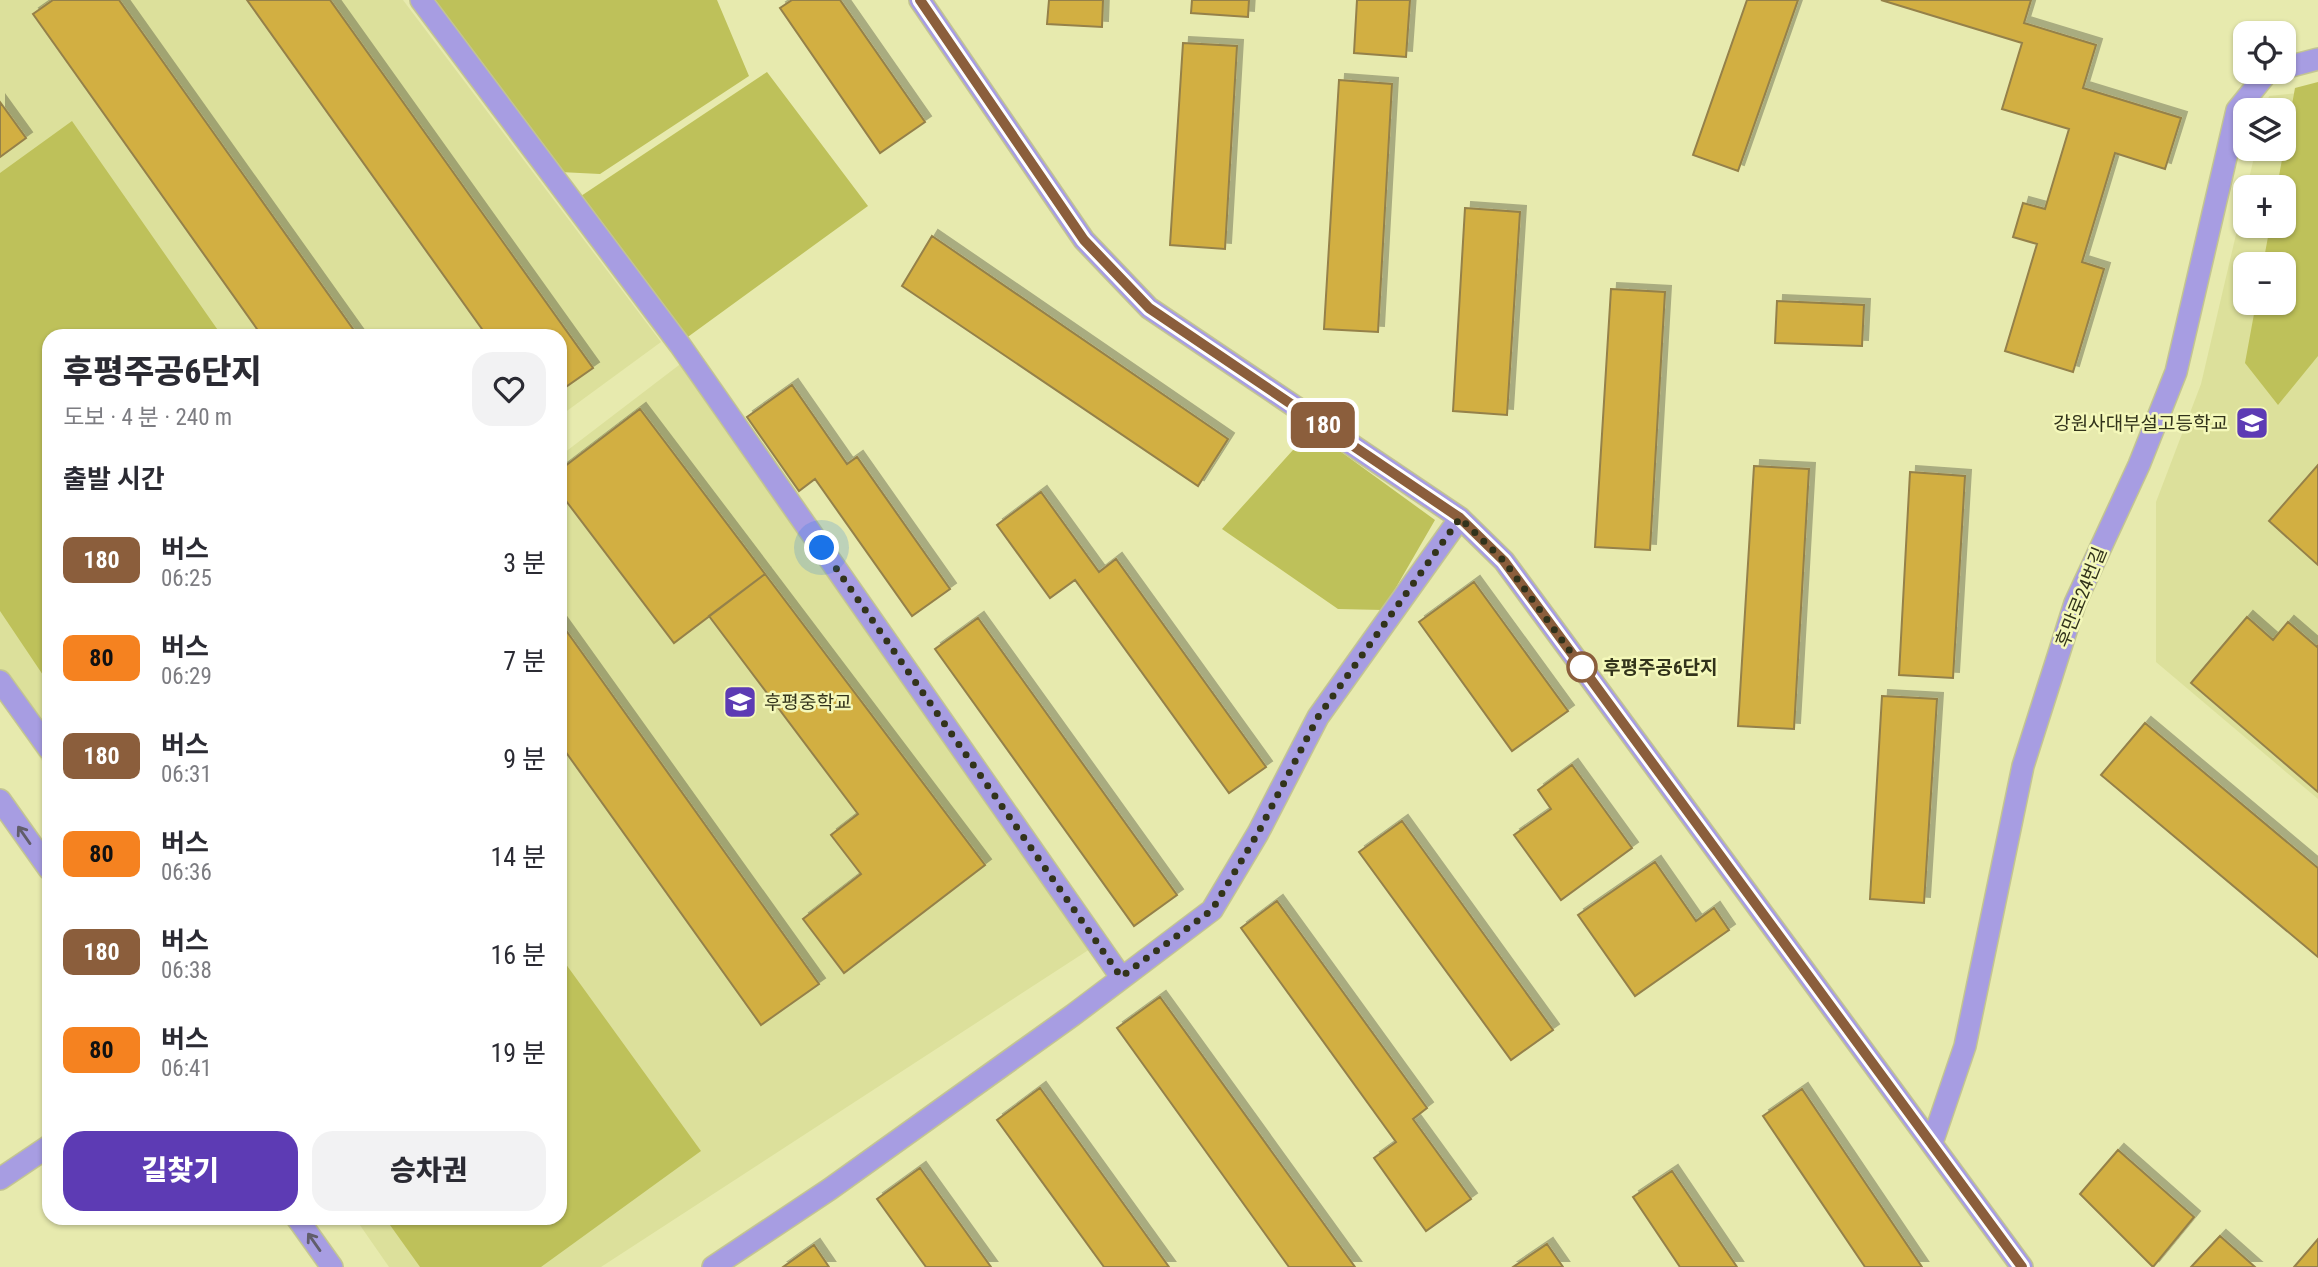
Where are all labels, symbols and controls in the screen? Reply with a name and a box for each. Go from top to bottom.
map controls [2233,21,2296,315]
button: locate [2233,21,2296,84]
button: layers [2233,98,2296,161]
button: + [2233,175,2296,238]
button: − [2233,252,2296,315]
text: 후평주공6단지 [63,352,262,391]
button: heart [472,352,546,426]
line badge: 180 [1283,402,1363,448]
text: 도보 · 4 분 · 240 m [63,404,232,431]
school or university icon: 강원사대부설고등학교 [2233,404,2271,442]
text: 180 [1305,411,1341,439]
place label: 강원사대부설고등학교 [2053,412,2228,435]
text: 출발 시간 [63,464,165,494]
your location [804,530,839,565]
text: 버스 [161,534,209,564]
street label: 후만로24번길 [2050,543,2112,651]
text: 180 [83,546,120,574]
text: 3 분 [503,548,546,578]
text: 06:25 [161,565,212,592]
text: 버스 [161,632,209,662]
text: 80 [89,644,114,672]
text: 7 분 [503,646,546,676]
marker: 후평주공6단지 [1567,652,1597,682]
place label: 후평주공6단지 [1603,656,1717,679]
text: 06:29 [161,663,212,690]
school or university icon: 후평중학교 [721,683,759,721]
place label: 후평중학교 [764,691,851,714]
text: 버스 [161,730,209,760]
text: 180 [83,742,120,770]
text: 9 분 [503,744,546,774]
text: 06:31 [161,761,212,788]
one-way arrow [17,826,32,845]
text: 버스 [161,828,209,858]
text: 80 [89,840,114,868]
text: 14 분 [490,842,546,872]
text: 06:36 [161,859,212,886]
text: 버스 [161,926,209,956]
text: 180 [83,938,120,966]
text: 16 분 [490,940,546,970]
text: 06:38 [161,957,212,984]
text: 버스 [161,1024,209,1054]
text: 80 [89,1036,114,1064]
text: 19 분 [490,1038,546,1068]
text: 06:41 [161,1055,212,1082]
button: 길찾기 [63,1131,298,1211]
button: 승차권 [312,1131,546,1211]
one-way arrow [307,1233,322,1252]

